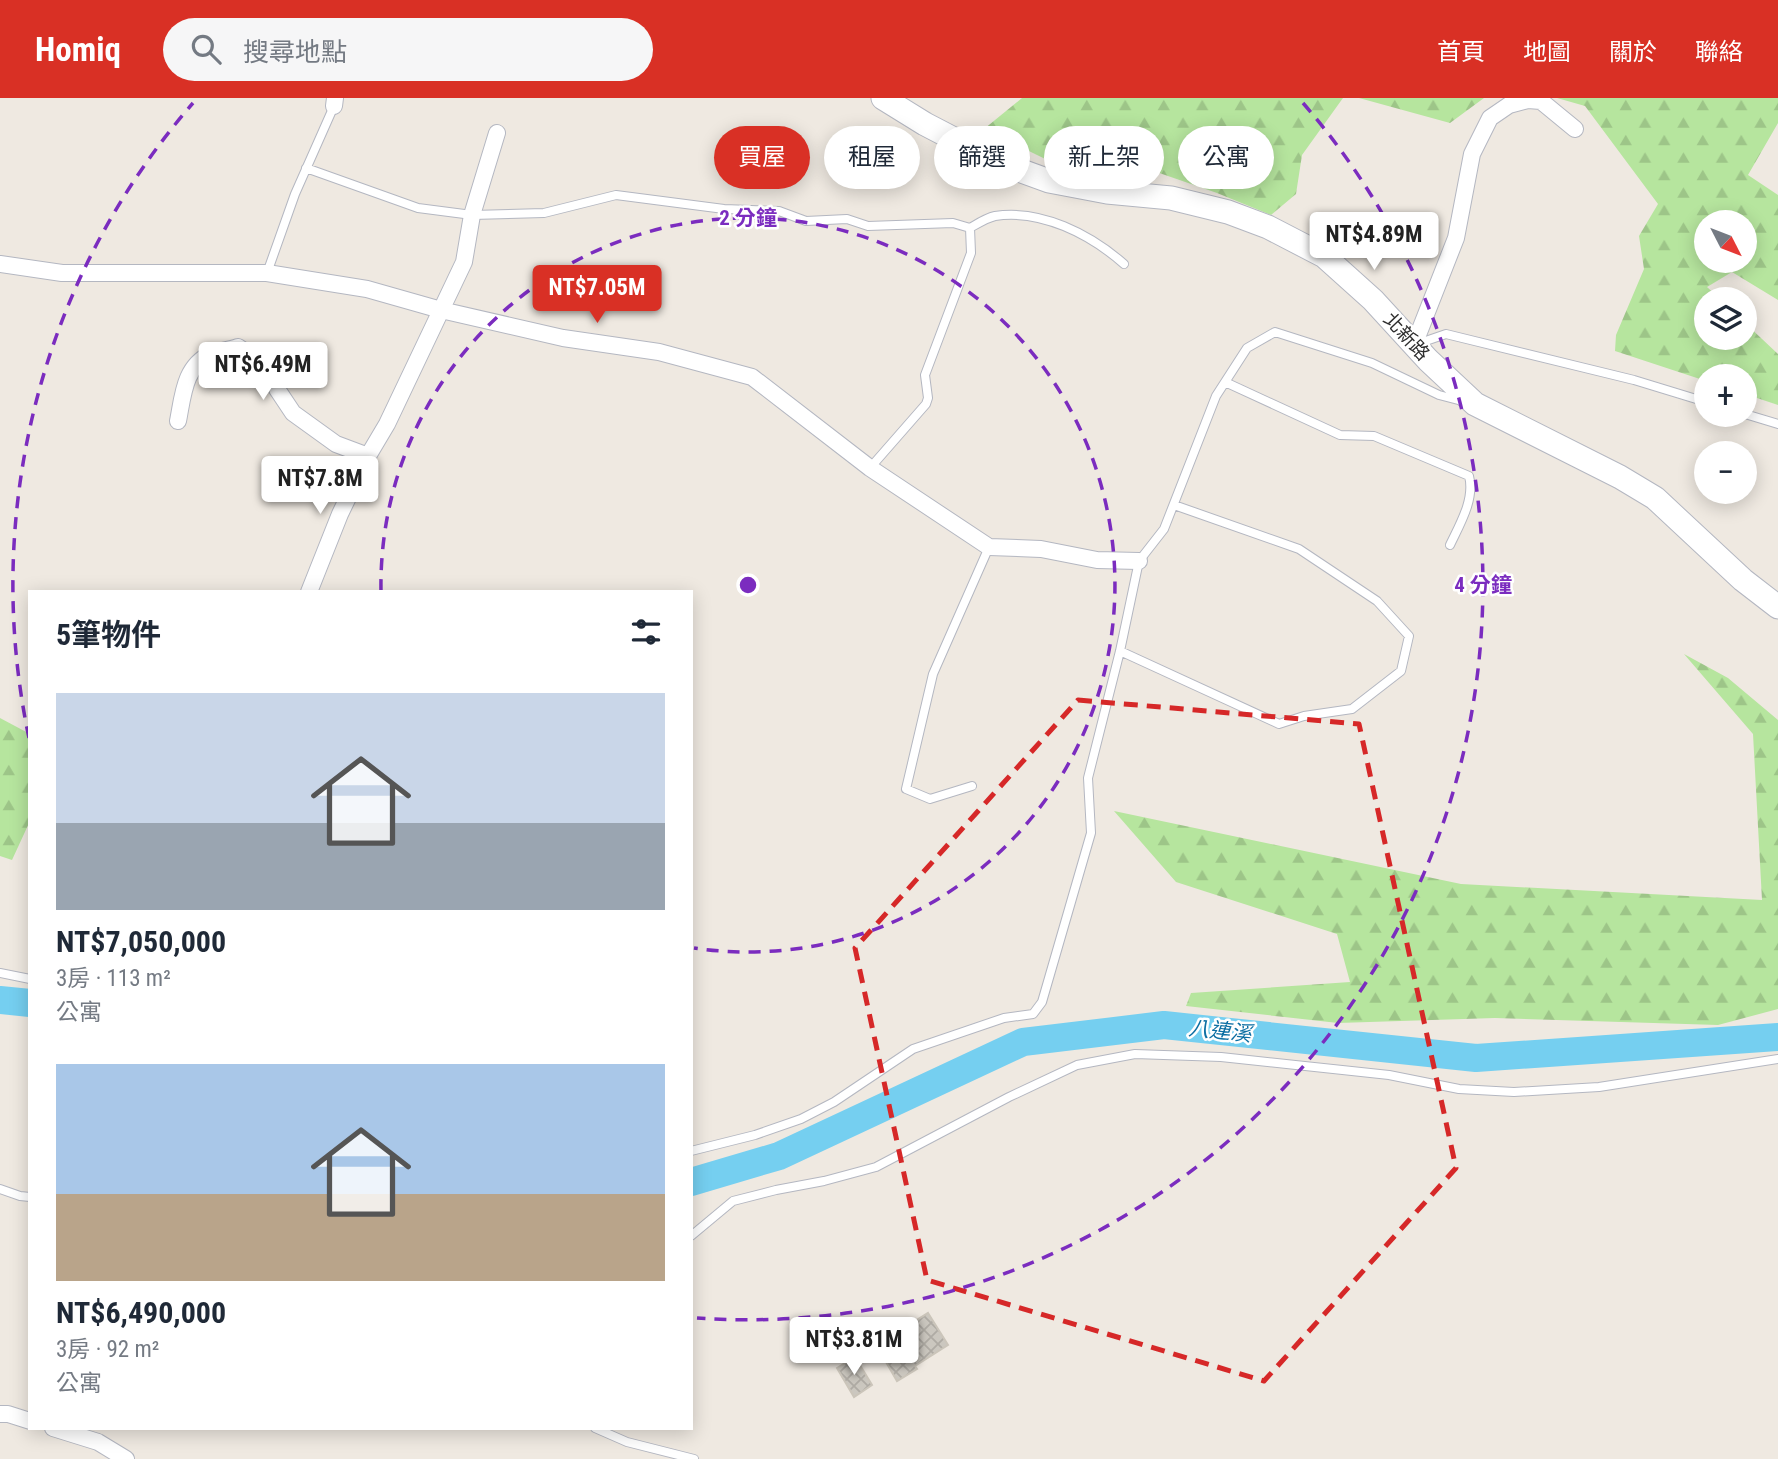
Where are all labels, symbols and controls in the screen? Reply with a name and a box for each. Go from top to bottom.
search box [163,18,653,81]
text: Homiq [35,30,121,69]
icon: search [187,30,225,68]
text: 搜尋地點 [243,37,347,67]
text: 首頁 [1437,38,1485,66]
text: 地圖 [1523,38,1571,66]
text: 關於 [1609,38,1657,66]
text: 聯絡 [1695,38,1743,66]
chip: 買屋 [714,126,810,189]
chip: 租屋 [824,126,920,189]
chip: 篩選 [934,126,1030,189]
chip: 新上架 [1044,126,1164,189]
chip: 公寓 [1178,126,1274,189]
text: 2 分鐘 [719,206,777,230]
north arrow [1694,210,1757,273]
map controls [1694,210,1757,504]
pin: NT$4.89M [1302,212,1446,272]
text: NT$4.89M [1326,221,1422,248]
pin: NT$7.05M [525,266,669,325]
text: NT$7.05M [549,274,645,301]
button: layers [1694,287,1757,350]
street label: 北新路 [1379,308,1434,365]
pin: NT$6.49M [191,342,335,402]
text: NT$6.49M [215,351,311,378]
button: + [1694,364,1757,427]
button: − [1694,441,1757,504]
pin: NT$7.8M [255,456,385,516]
text: NT$7.8M [277,465,363,492]
centre of rings [736,573,760,597]
text: 4 分鐘 [1454,573,1512,597]
icon: filters [627,613,665,651]
text: 5筆物件 [56,617,161,652]
icon: home [298,738,424,864]
text: NT$7,050,000 [56,924,226,959]
text: 3房 · 113 m² [56,965,171,992]
text: 公寓 [56,999,102,1026]
water label: 八連溪 [1187,1016,1256,1047]
icon: home [298,1109,424,1235]
text: NT$6,490,000 [56,1295,226,1330]
pin: NT$3.81M [782,1318,926,1377]
text: NT$3.81M [806,1326,902,1353]
text: 3房 · 92 m² [56,1336,159,1363]
text: 公寓 [56,1370,102,1397]

